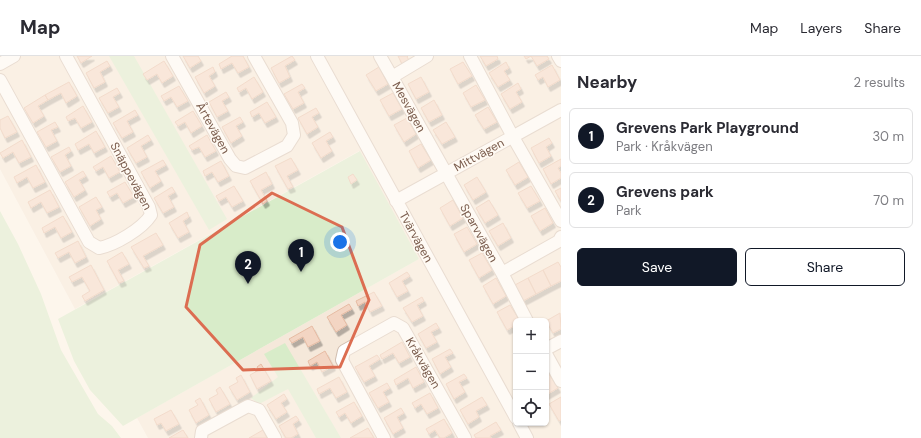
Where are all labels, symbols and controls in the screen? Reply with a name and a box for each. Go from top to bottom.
text: Map [20,15,60,40]
text: Map [750,19,778,37]
text: Layers [800,19,842,37]
text: Share [864,19,901,37]
text: Nearby [577,71,637,93]
text: 2 results [854,74,905,91]
street label: Mesvägen [389,79,429,135]
street label: Årtevägen [192,100,234,157]
text: Grevens Park Playground [616,118,799,138]
text: 1 [589,128,593,145]
text: 30 m [872,128,904,145]
street label: Mittvägen [451,135,507,175]
text: Park · Kråkvägen [616,138,713,155]
street label: Snäppevägen [106,139,156,213]
text: Grevens park [616,182,714,202]
text: 2 [587,192,595,209]
text: 70 m [873,192,904,209]
street label: Sparvvägen [456,201,502,265]
text: Park [616,202,642,219]
street label: Tvärvägen [395,209,437,265]
your location [330,232,350,252]
pin: 1 [288,239,314,272]
button: Save [577,248,737,286]
button: Share [745,248,905,286]
pin: 2 [235,251,261,284]
map controls [513,318,549,426]
button: + [513,318,549,354]
street label: Kråkvägen [402,334,444,392]
button: − [513,354,549,390]
button: locate [513,390,549,426]

